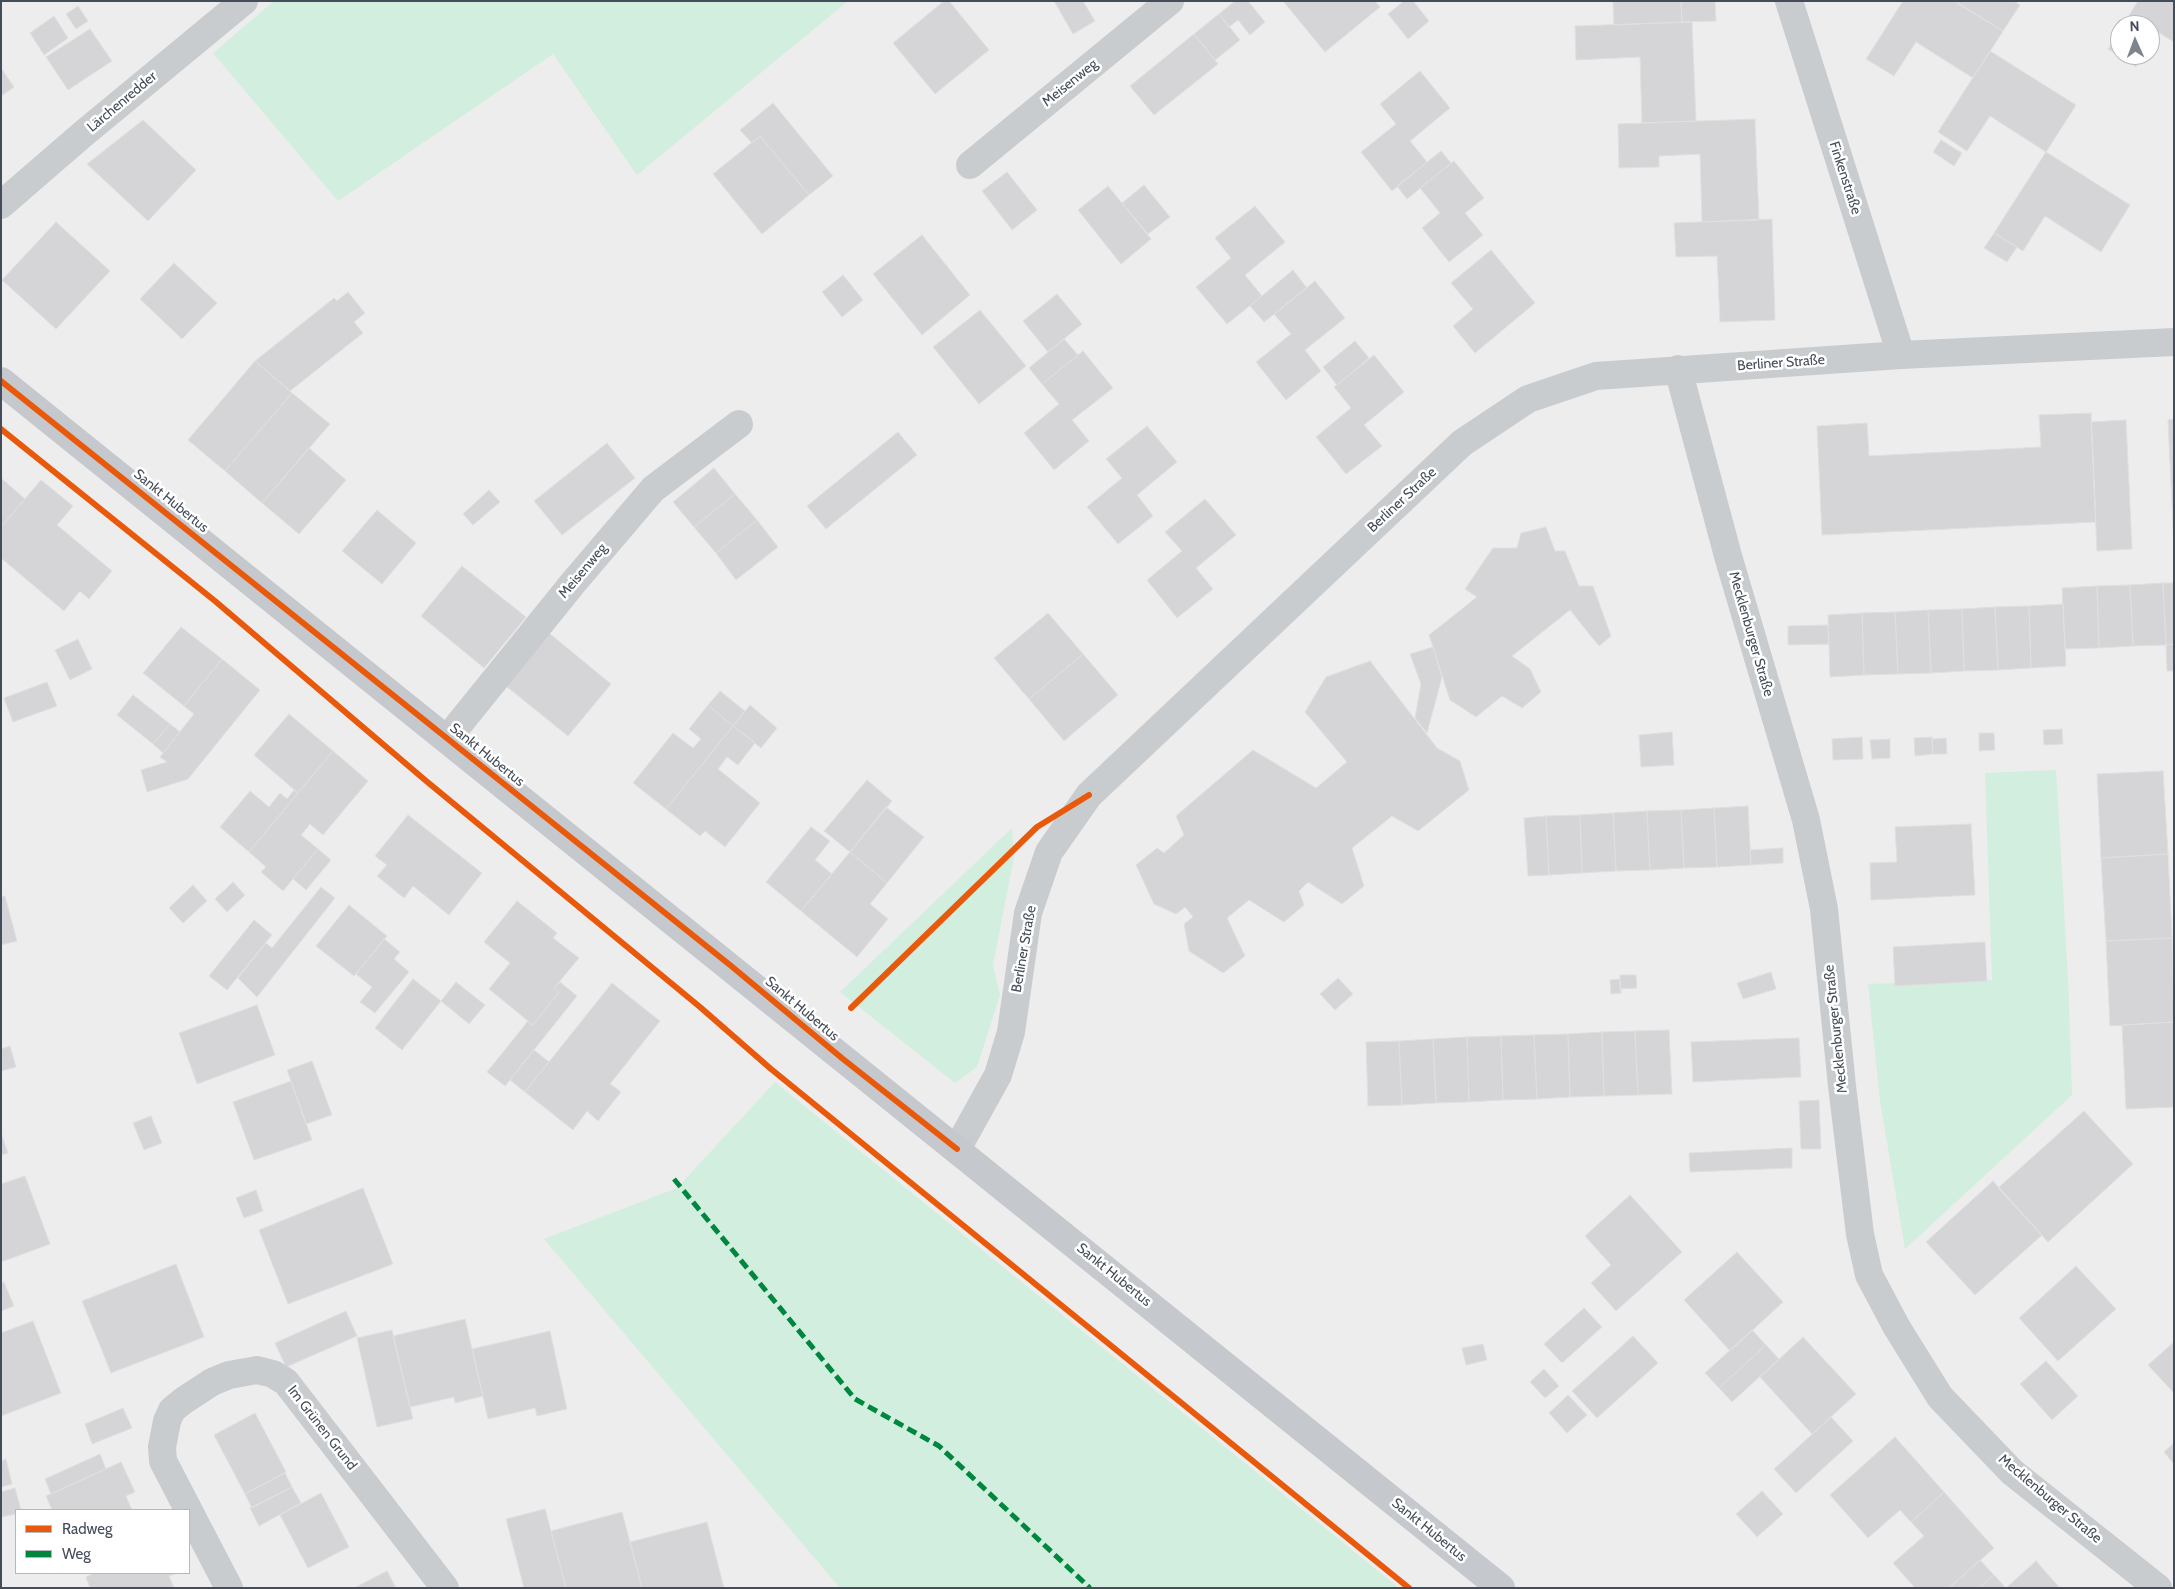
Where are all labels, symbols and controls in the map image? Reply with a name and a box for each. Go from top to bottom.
north arrow [2110,15,2160,65]
text: N [2129,17,2140,35]
street label: Meisenweg [1039,56,1101,110]
street label: Lärchenredder [84,68,160,136]
street label: Finkenstraße [1825,139,1865,217]
street label: Berliner Straße [1737,352,1825,374]
street label: Berliner Straße [1364,464,1440,536]
street label: Sankt Hubertus [130,466,212,536]
street label: Meisenweg [555,540,611,602]
street label: Mecklenburger Straße [1725,570,1777,698]
street label: Sankt Hubertus [446,720,528,790]
street label: Berliner Straße [1008,904,1040,994]
street label: Mecklenburger Straße [1821,964,1851,1094]
street label: Sankt Hubertus [762,973,842,1045]
street label: Sankt Hubertus [1073,1240,1155,1310]
street label: Im Grünen Grund [284,1382,360,1474]
street label: Mecklenburger Straße [1995,1451,2105,1547]
street label: Sankt Hubertus [1388,1495,1470,1565]
legend [15,1509,190,1574]
text: Radweg [62,1520,112,1538]
text: Weg [62,1545,91,1563]

